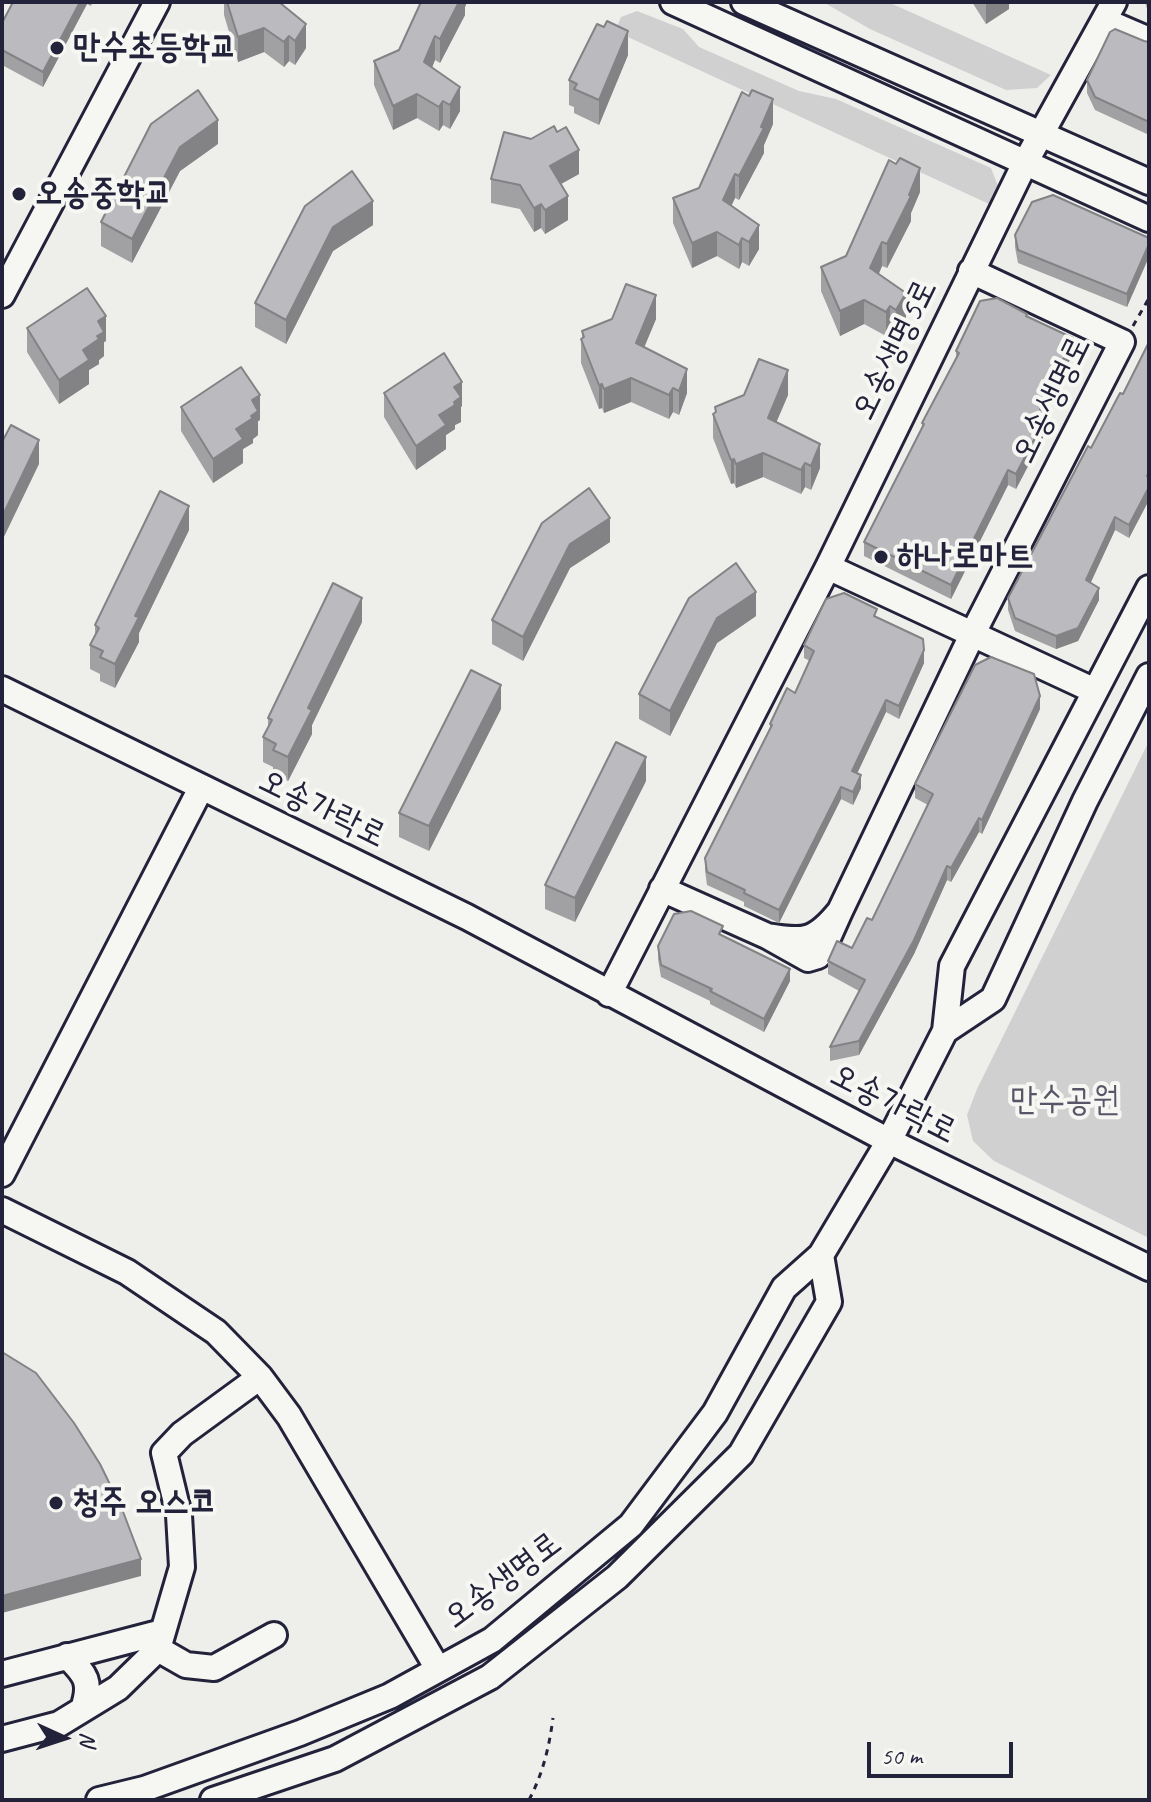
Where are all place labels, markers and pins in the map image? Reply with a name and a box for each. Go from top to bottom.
place label: 만수초등학교 [73,28,237,68]
marker: 만수초등학교 [48,39,66,57]
place label: 오송중학교 [35,174,172,214]
marker: 오송중학교 [10,185,28,203]
place label: 하나로마트 [897,537,1034,577]
marker: 하나로마트 [872,548,890,566]
place label: 청주 오스코 [72,1483,217,1523]
marker: 청주 오스코 [47,1494,65,1512]

